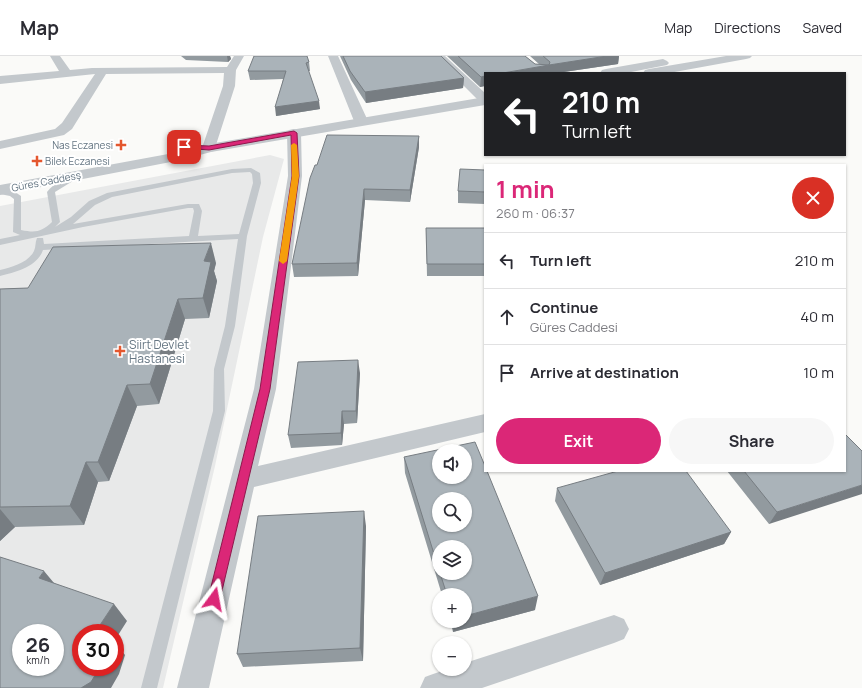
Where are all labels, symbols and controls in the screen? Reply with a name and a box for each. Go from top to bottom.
text: Map [20,15,59,41]
text: Map [664,18,692,37]
text: Directions [714,18,781,37]
text: Saved [803,18,842,37]
text: 210 m [562,83,640,121]
icon: left [496,88,548,140]
text: Turn left [562,119,632,143]
pin [167,130,201,164]
icon: arrive [173,136,195,158]
place label: Nas Eczanesi [52,138,113,152]
marker: Nas Eczanesi [116,140,126,150]
place label: Bilek Eczanesi [45,154,110,168]
marker: Bilek Eczanesi [32,156,42,166]
street label: Güres Caddesş [10,167,82,195]
text: 1 min [496,172,555,205]
button: close [792,177,834,219]
text: 260 m · 06:37 [496,204,575,222]
icon: left [496,250,518,272]
text: Turn left [530,250,592,271]
text: 210 m [795,250,834,271]
text: Continue [530,297,598,318]
icon: ahead [496,306,518,328]
text: 40 m [800,306,834,327]
text: Güres Caddesi [530,318,618,336]
place label: Siirt Devlet Hastanesi [129,336,189,367]
marker: Siirt Devlet Hastanesi [114,345,126,357]
icon: arrive [496,362,518,384]
text: Arrive at destination [530,362,679,383]
text: 10 m [803,362,834,383]
button: Exit [496,418,661,464]
button: Share [669,418,834,464]
map controls [432,444,472,676]
button: sound [432,444,472,484]
button: search [432,492,472,532]
button: layers [432,540,472,580]
position arrow [193,578,235,620]
button: + [432,588,472,628]
speed limit sign: 30 [72,624,124,676]
text: 26 [26,631,50,658]
button: − [432,636,472,676]
text: km/h [26,653,50,667]

